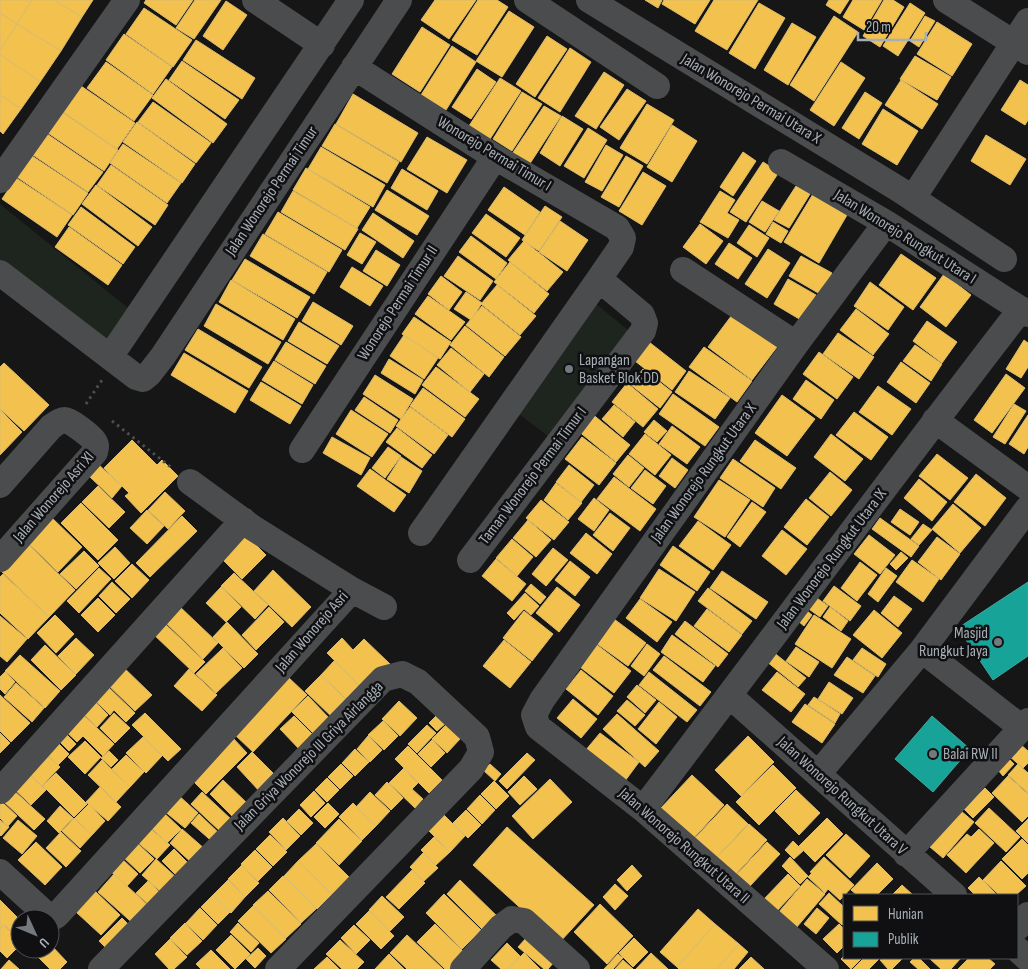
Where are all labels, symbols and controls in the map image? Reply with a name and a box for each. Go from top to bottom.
scale bar [858,10,926,42]
text: 20 m [866,18,891,37]
street label: Jalan Wonorejo Permai Utara X [677,49,824,148]
street label: Wonorejo Permai Timur I [434,112,554,196]
street label: Jalan Wonorejo Permai Timur [221,122,323,260]
street label: Jalan Wonorejo Rungkut Utara I [830,185,979,288]
street label: Wonorejo Permai Timur II [354,242,442,364]
place label: Lapangan Basket Blok DD [579,351,659,388]
marker: Lapangan Basket Blok DD [563,363,575,375]
street label: Jalan Wonorejo Rungkut Utara X [647,400,761,547]
street label: Taman Wonorejo Permai Timur I [475,404,591,548]
street label: Jalan Wonorejo Asri XI [9,448,98,547]
street label: Jalan Wonorejo Rungkut Utara IX [773,485,891,634]
street label: Jalan Wonorejo Asri [271,588,352,677]
place label: Masjid Rungkut Jaya [919,624,988,661]
marker: Masjid Rungkut Jaya [992,636,1004,648]
street label: Jalan Griya Wonorejo III Griya Airlangga [230,678,387,835]
street label: Jalan Wonorejo Rungkut Utara V [773,732,911,860]
place label: Balai RW II [943,745,998,764]
marker: Balai RW II [927,748,939,760]
street label: Jalan Wonorejo Rungkut Utara II [614,783,753,908]
legend [843,894,1018,959]
text: Hunian [888,905,923,924]
north arrow [10,909,60,959]
text: Publik [888,930,919,949]
text: U [35,934,53,951]

